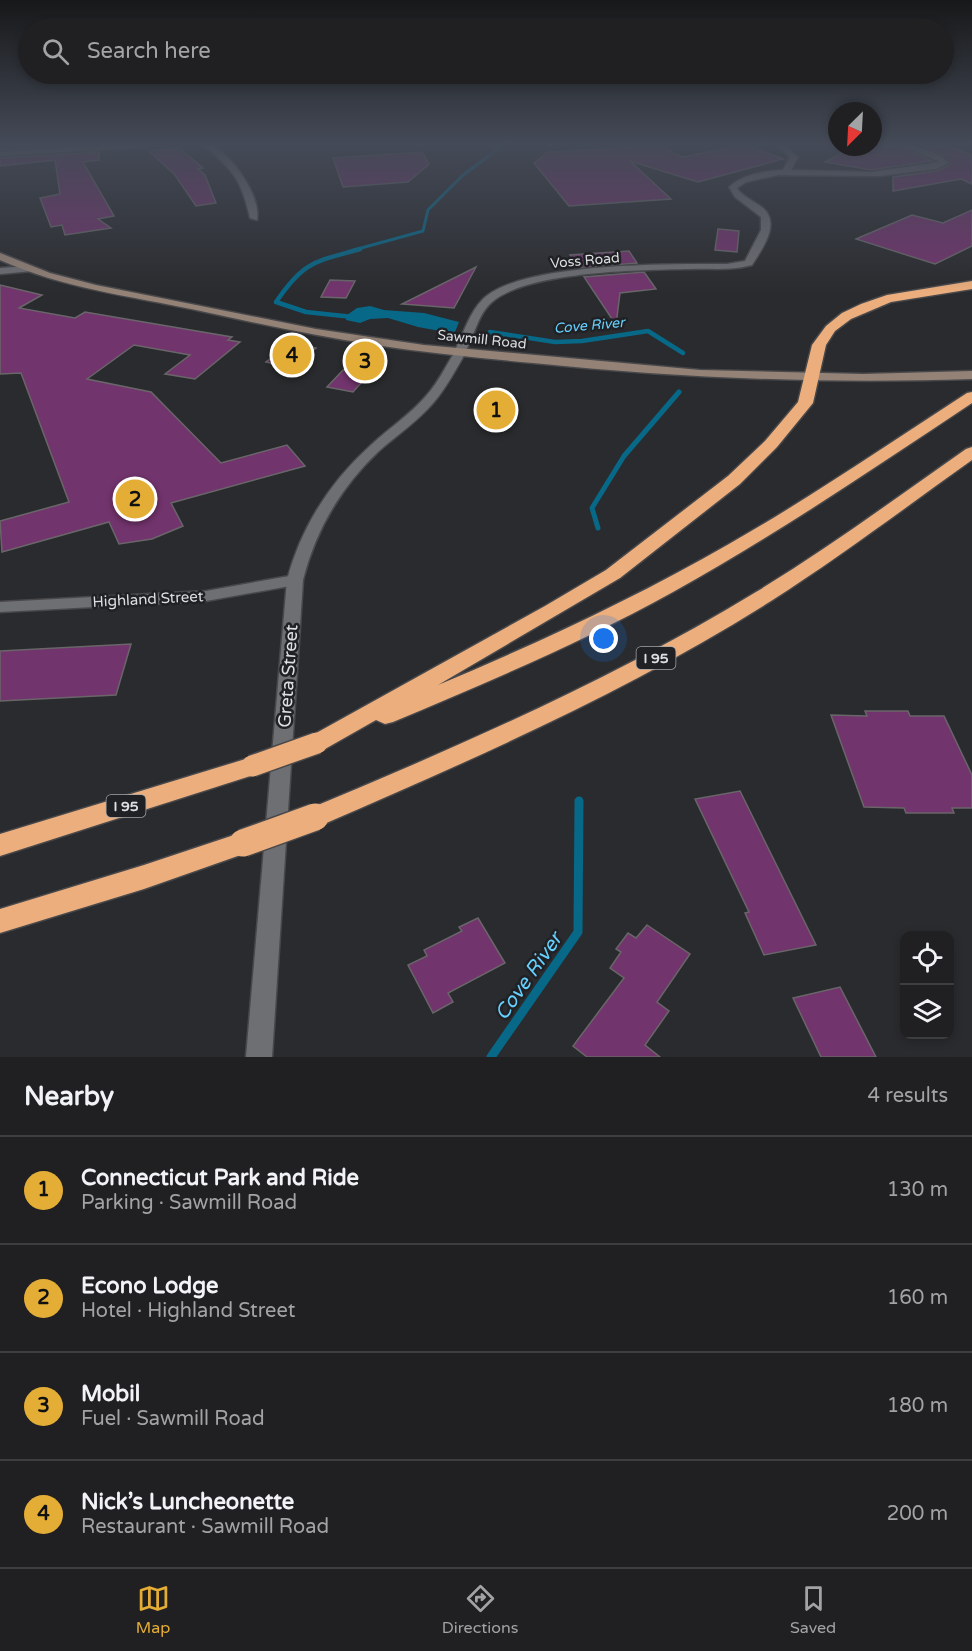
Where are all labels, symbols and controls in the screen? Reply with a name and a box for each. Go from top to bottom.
search box [18,18,954,84]
icon: search [39,35,72,68]
text: Search here [87,38,211,64]
north arrow [828,102,882,156]
street label: Voss Road [550,249,621,272]
water label: Cove River [553,314,627,337]
street label: Sawmill Road [437,326,527,353]
pin: 4 [272,332,312,378]
pin: 3 [346,338,385,384]
pin: 1 [476,388,516,432]
pin: 2 [116,476,154,522]
street label: Highland Street [92,587,204,611]
street label: Greta Street [273,623,303,728]
your location [589,624,618,653]
road number: I 95 [636,647,676,669]
road number: I 95 [106,795,146,817]
water label: Cove River [490,926,569,1025]
map controls [900,931,954,1039]
button: locate [900,931,954,985]
button: layers [900,985,954,1039]
text: Nearby [24,1081,114,1112]
text: 4 results [868,1084,948,1108]
text: Connecticut Park and Ride [81,1165,359,1191]
text: 1 [37,1178,50,1202]
text: 130 m [887,1178,948,1202]
text: Parking · Sawmill Road [81,1191,297,1215]
text: Econo Lodge [81,1273,219,1299]
text: 2 [37,1286,50,1310]
text: 160 m [887,1286,948,1310]
text: Hotel · Highland Street [81,1299,295,1323]
text: Mobil [81,1381,140,1407]
text: 3 [37,1394,50,1418]
text: 180 m [887,1394,948,1418]
text: Fuel · Sawmill Road [81,1407,265,1431]
text: Nick’s Luncheonette [81,1489,294,1515]
text: 4 [37,1502,50,1526]
text: 200 m [887,1502,948,1526]
text: Restaurant · Sawmill Road [81,1515,329,1539]
tab: Map [136,1582,170,1638]
tab: Directions [442,1582,518,1638]
tab: Saved [790,1582,836,1638]

